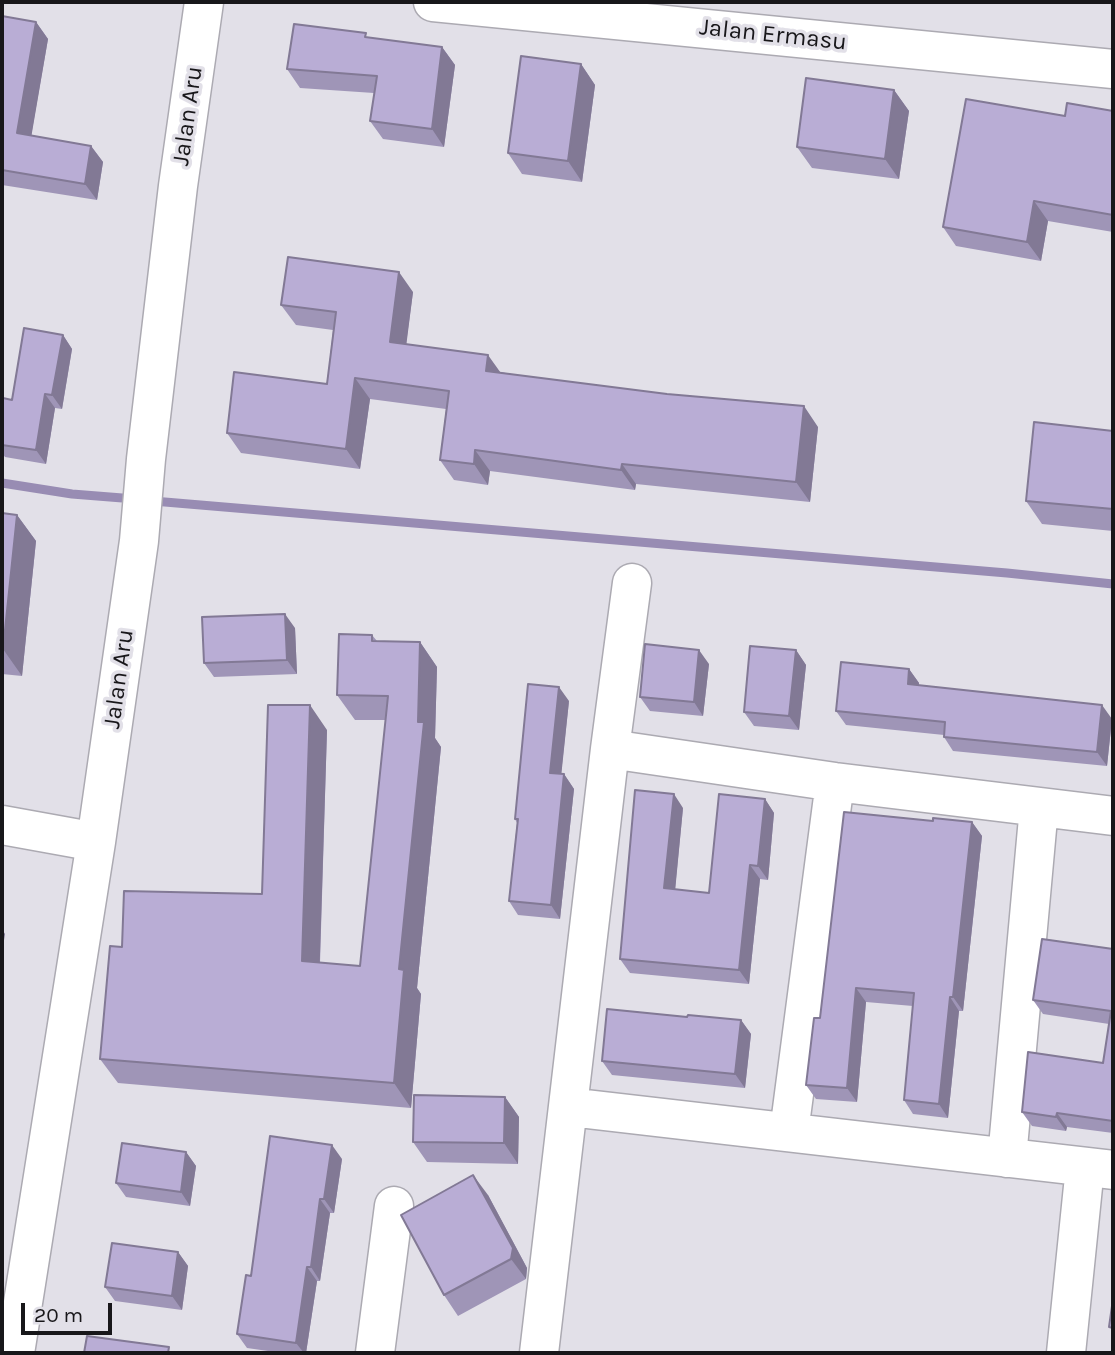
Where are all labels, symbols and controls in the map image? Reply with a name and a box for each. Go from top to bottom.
street label: Jalan Ermasu [698,13,848,57]
street label: Jalan Aru [167,64,209,168]
street label: Jalan Aru [98,627,140,731]
scale bar [24,1288,116,1332]
text: 20 m [34,1303,83,1327]

